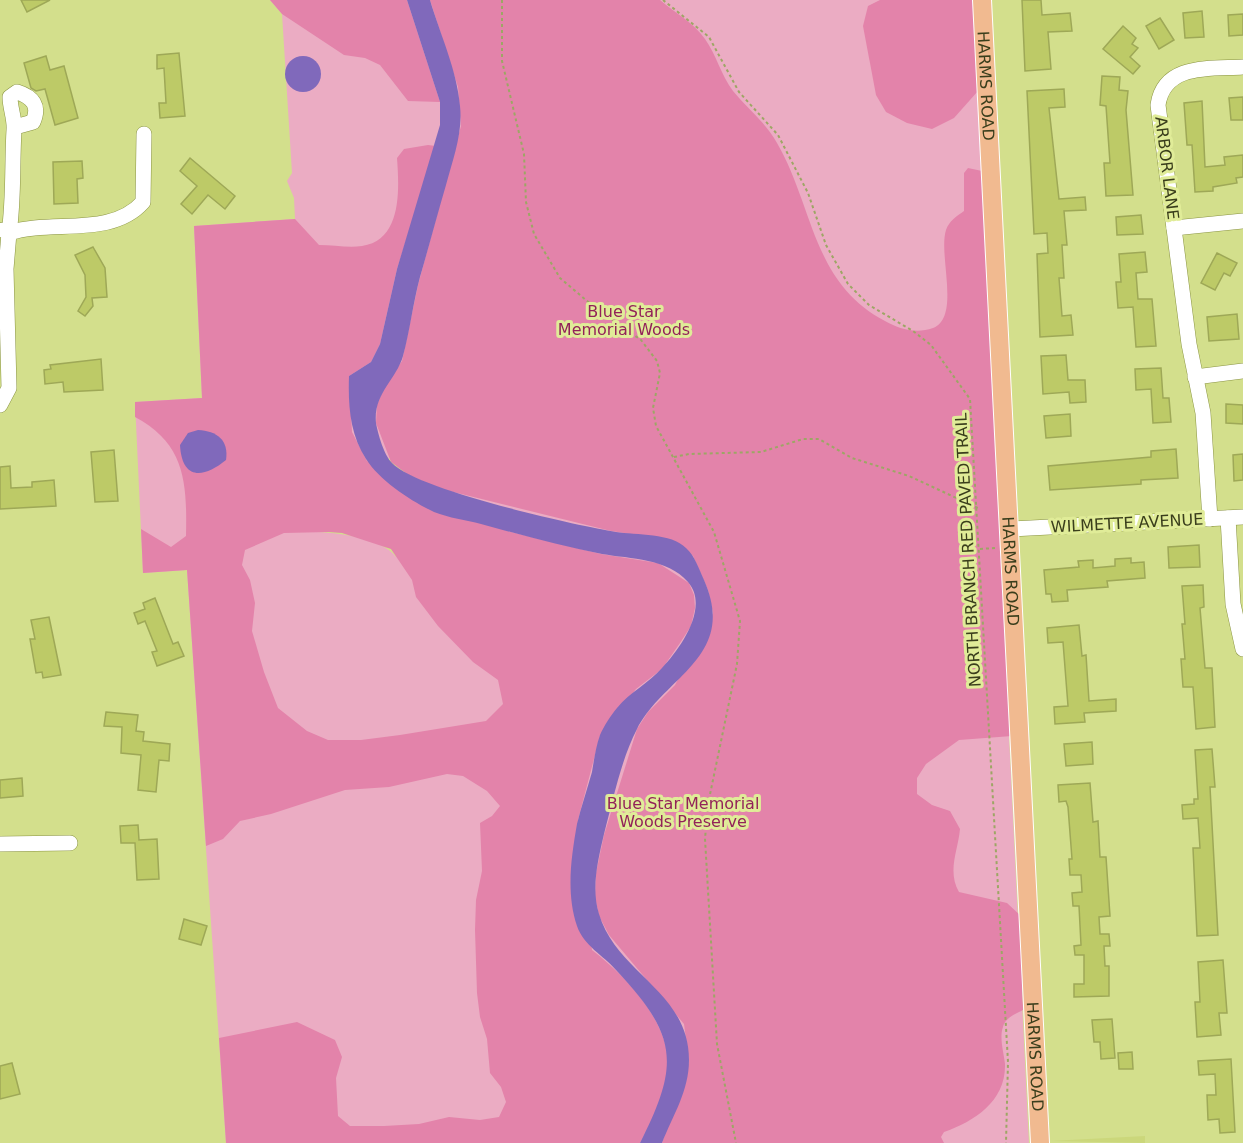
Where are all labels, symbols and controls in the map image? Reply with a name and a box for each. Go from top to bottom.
street label: HARMS ROAD [974,31,999,141]
street label: ARBOR LANE [1151,115,1183,221]
park label: Blue Star Memorial Woods [558,302,690,339]
street label: NORTH BRANCH RED PAVED TRAIL [951,412,985,688]
street label: WILMETTE AVENUE [1050,510,1204,536]
street label: HARMS ROAD [999,516,1023,627]
park label: Blue Star Memorial Woods Preserve [607,794,759,831]
street label: HARMS ROAD [1023,1001,1048,1112]

